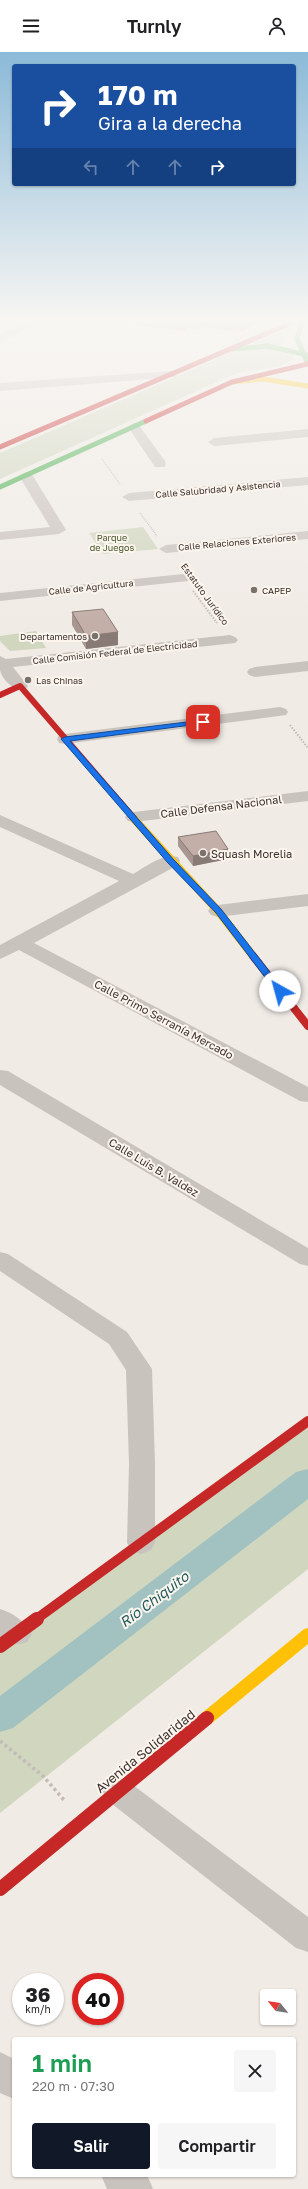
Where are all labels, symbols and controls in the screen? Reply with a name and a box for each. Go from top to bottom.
icon: menu [20,15,42,37]
text: Turnly [127,15,181,37]
icon: person [266,15,288,37]
text: 170 m [98,78,177,111]
icon: right [32,80,84,132]
text: Gira a la derecha [98,112,242,134]
icon: left [80,156,102,178]
icon: ahead [122,156,144,178]
icon: ahead [164,156,186,178]
icon: right [206,156,228,178]
street label: Calle Salubridad y Asistencia [155,478,281,500]
street label: Calle Relaciones Exteriores [178,531,297,553]
park label: Parque de Juegos [90,532,134,553]
street label: Estatuto Jurídico [179,561,231,627]
street label: Calle de Agricultura [48,577,134,597]
marker: CAPEP [249,585,259,595]
place label: CAPEP [262,585,291,596]
place label: Departamentos [20,631,87,642]
marker: Departamentos [90,631,100,641]
street label: Calle Comisión Federal de Electricidad [32,638,198,666]
marker: Las Chinas [23,675,33,685]
place label: Las Chinas [36,675,83,686]
pin [186,705,220,739]
icon: arrive [192,711,214,733]
street label: Calle Defensa Nacional [160,792,283,820]
place label: Squash Morelia [211,847,292,860]
marker: Squash Morelia [198,848,208,858]
position arrow [259,970,301,1012]
street label: Calle Primo Serranía Mercado [92,977,236,1061]
street label: Calle Luis B. Valdez [107,1135,202,1199]
water label: Río Chiquito [116,1567,193,1630]
street label: Avenida Solidaridad [92,1706,198,1796]
speed limit sign: 40 [72,1973,124,2025]
text: 36 [26,1982,50,2006]
north arrow [260,1989,296,2025]
map controls [260,1989,296,2025]
text: km/h [25,2003,51,2015]
text: 1 min [32,2048,92,2077]
button: close [234,2050,276,2092]
text: 220 m · 07:30 [32,2078,115,2094]
button: Salir [32,2123,150,2169]
button: Compartir [158,2123,276,2169]

